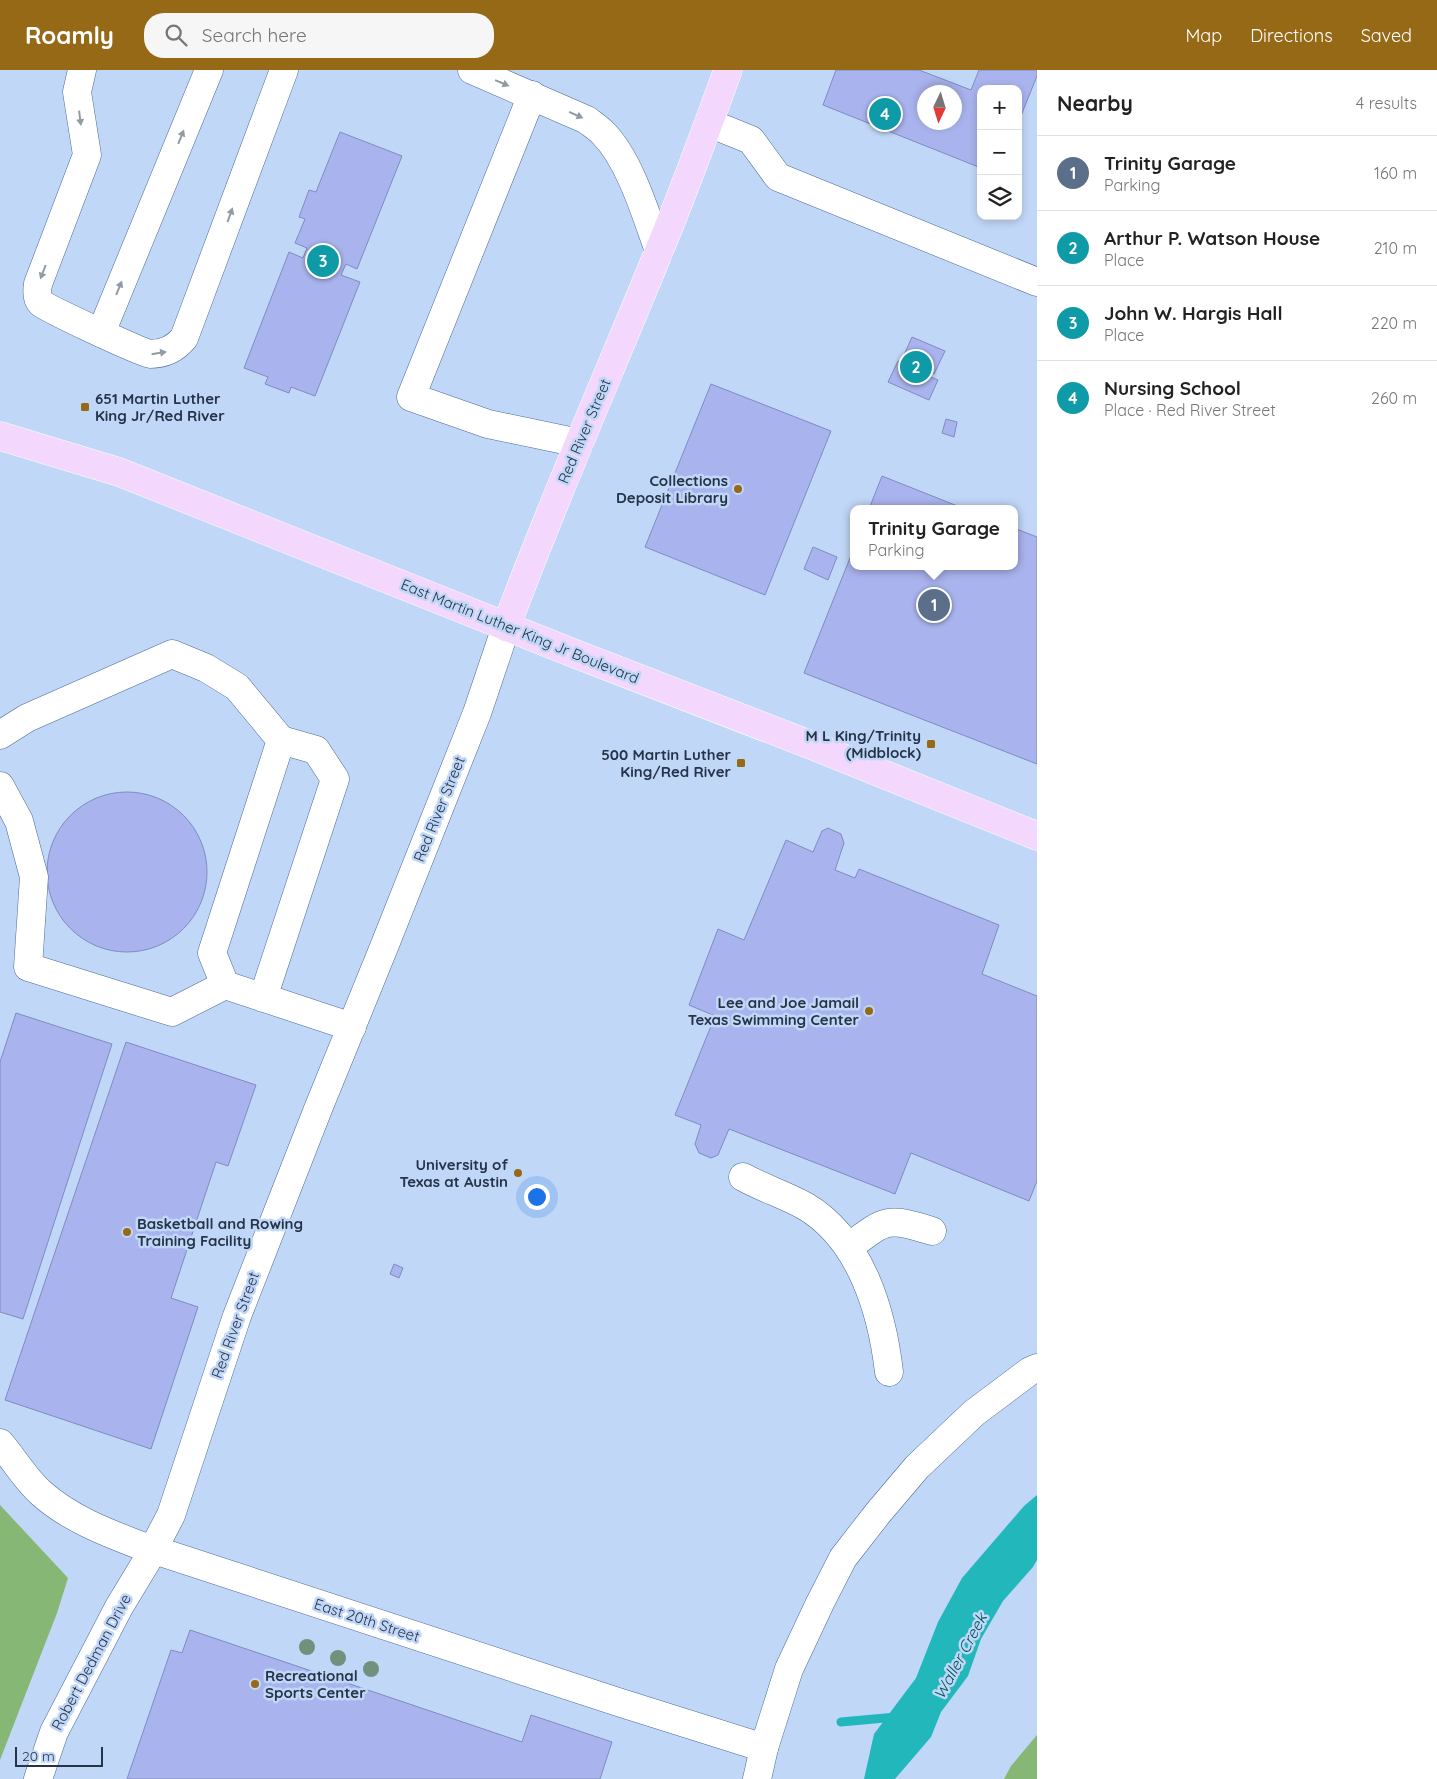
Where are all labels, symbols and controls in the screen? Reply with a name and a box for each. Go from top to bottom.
search box [144,13,494,58]
text: Roamly [25,20,114,50]
icon: search [162,21,190,49]
text: Search here [202,23,307,47]
text: Map [1185,24,1222,47]
text: Directions [1250,24,1333,47]
text: Saved [1361,24,1412,47]
one-way arrow [495,79,509,87]
north arrow [917,85,962,130]
map controls [977,85,1022,220]
button: + [977,85,1022,130]
text: Nearby [1057,90,1133,116]
text: 4 results [1356,93,1417,113]
pin: 4 [869,95,901,133]
one-way arrow [77,110,85,126]
one-way arrow [569,112,583,120]
one-way arrow [177,129,185,144]
button: − [977,130,1022,175]
text: Trinity Garage [1104,151,1236,175]
text: 1 [1070,163,1076,183]
text: 160 m [1374,163,1417,183]
button: layers [977,175,1022,220]
text: Parking [1104,175,1161,195]
one-way arrow [227,207,234,222]
text: Arthur P. Watson House [1104,226,1320,250]
text: 2 [1068,238,1078,258]
text: 210 m [1374,238,1417,258]
pin: 3 [307,242,339,280]
text: Place [1104,250,1144,270]
one-way arrow [39,265,47,280]
one-way arrow [116,280,124,295]
text: John W. Hargis Hall [1104,301,1283,325]
text: 3 [1069,313,1077,333]
text: 220 m [1371,313,1417,333]
text: Place [1104,325,1144,345]
one-way arrow [151,348,167,356]
pin: 2 [900,348,932,386]
street label: Red River Street [553,376,615,486]
text: Nursing School [1104,376,1241,400]
text: 4 [1068,388,1078,408]
text: 260 m [1371,388,1417,408]
place label: 651 Martin Luther King Jr/Red River [95,389,225,425]
text: Place · Red River Street [1104,400,1276,420]
marker: 651 Martin Luther King Jr/Red River [79,401,91,413]
place label: Collections Deposit Library [616,471,728,507]
marker: Collections Deposit Library [732,483,744,495]
popup [850,505,1018,570]
text: Trinity Garage [868,516,1000,540]
text: Parking [868,540,925,560]
street label: East Martin Luther King Jr Boulevard [398,574,642,688]
pin: 1 [918,586,950,624]
place label: M L King/Trinity (Midblock) [806,726,921,762]
marker: M L King/Trinity (Midblock) [925,738,937,750]
place label: 500 Martin Luther King/Red River [601,745,731,781]
street label: Red River Street [409,753,469,865]
marker: 500 Martin Luther King/Red River [735,757,747,769]
place label: Lee and Joe Jamail Texas Swimming Center [688,993,859,1029]
marker: Lee and Joe Jamail Texas Swimming Center [863,1005,875,1017]
place label: University of Texas at Austin [400,1155,508,1191]
marker: University of Texas at Austin [512,1167,524,1179]
your location [524,1184,550,1210]
place label: Basketball and Rowing Training Facility [137,1214,303,1250]
marker: Basketball and Rowing Training Facility [121,1226,133,1238]
street label: Red River Street [207,1269,263,1381]
street label: Robert Dedman Drive [47,1591,135,1733]
street label: East 20th Street [312,1594,422,1646]
water label: Waller Creek [929,1608,992,1702]
place label: Recreational Sports Center [265,1666,366,1702]
marker: Recreational Sports Center [249,1678,261,1690]
scale bar [15,1744,102,1767]
text: 20 m [22,1747,55,1765]

